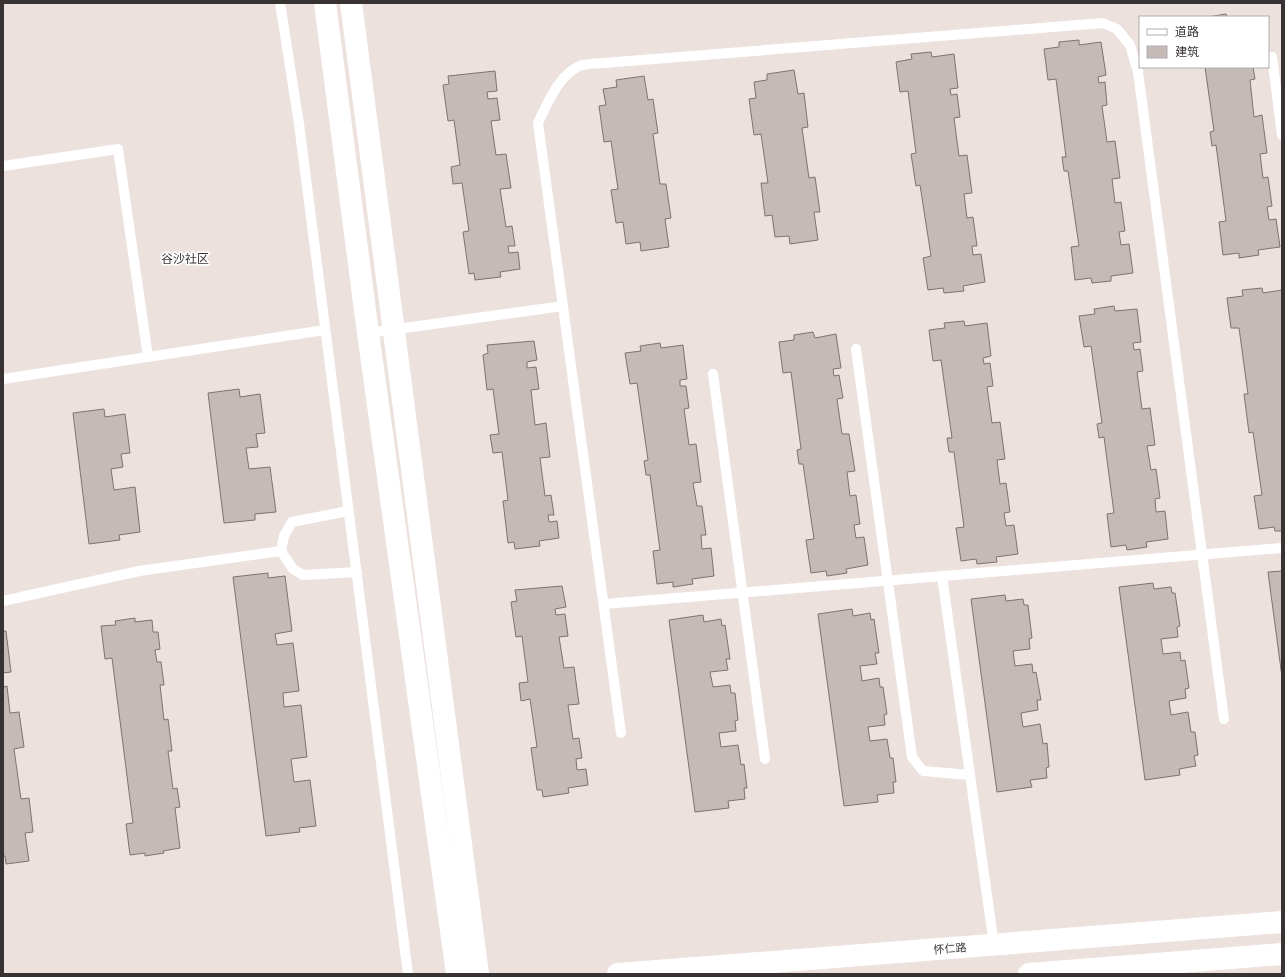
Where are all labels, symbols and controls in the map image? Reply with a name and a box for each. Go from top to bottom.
legend [1139,16,1269,68]
text: 道路 [1175,24,1199,39]
text: 建筑 [1175,44,1199,59]
district label: 谷沙社区 [161,251,209,266]
street label: 怀仁路 [933,940,967,956]

